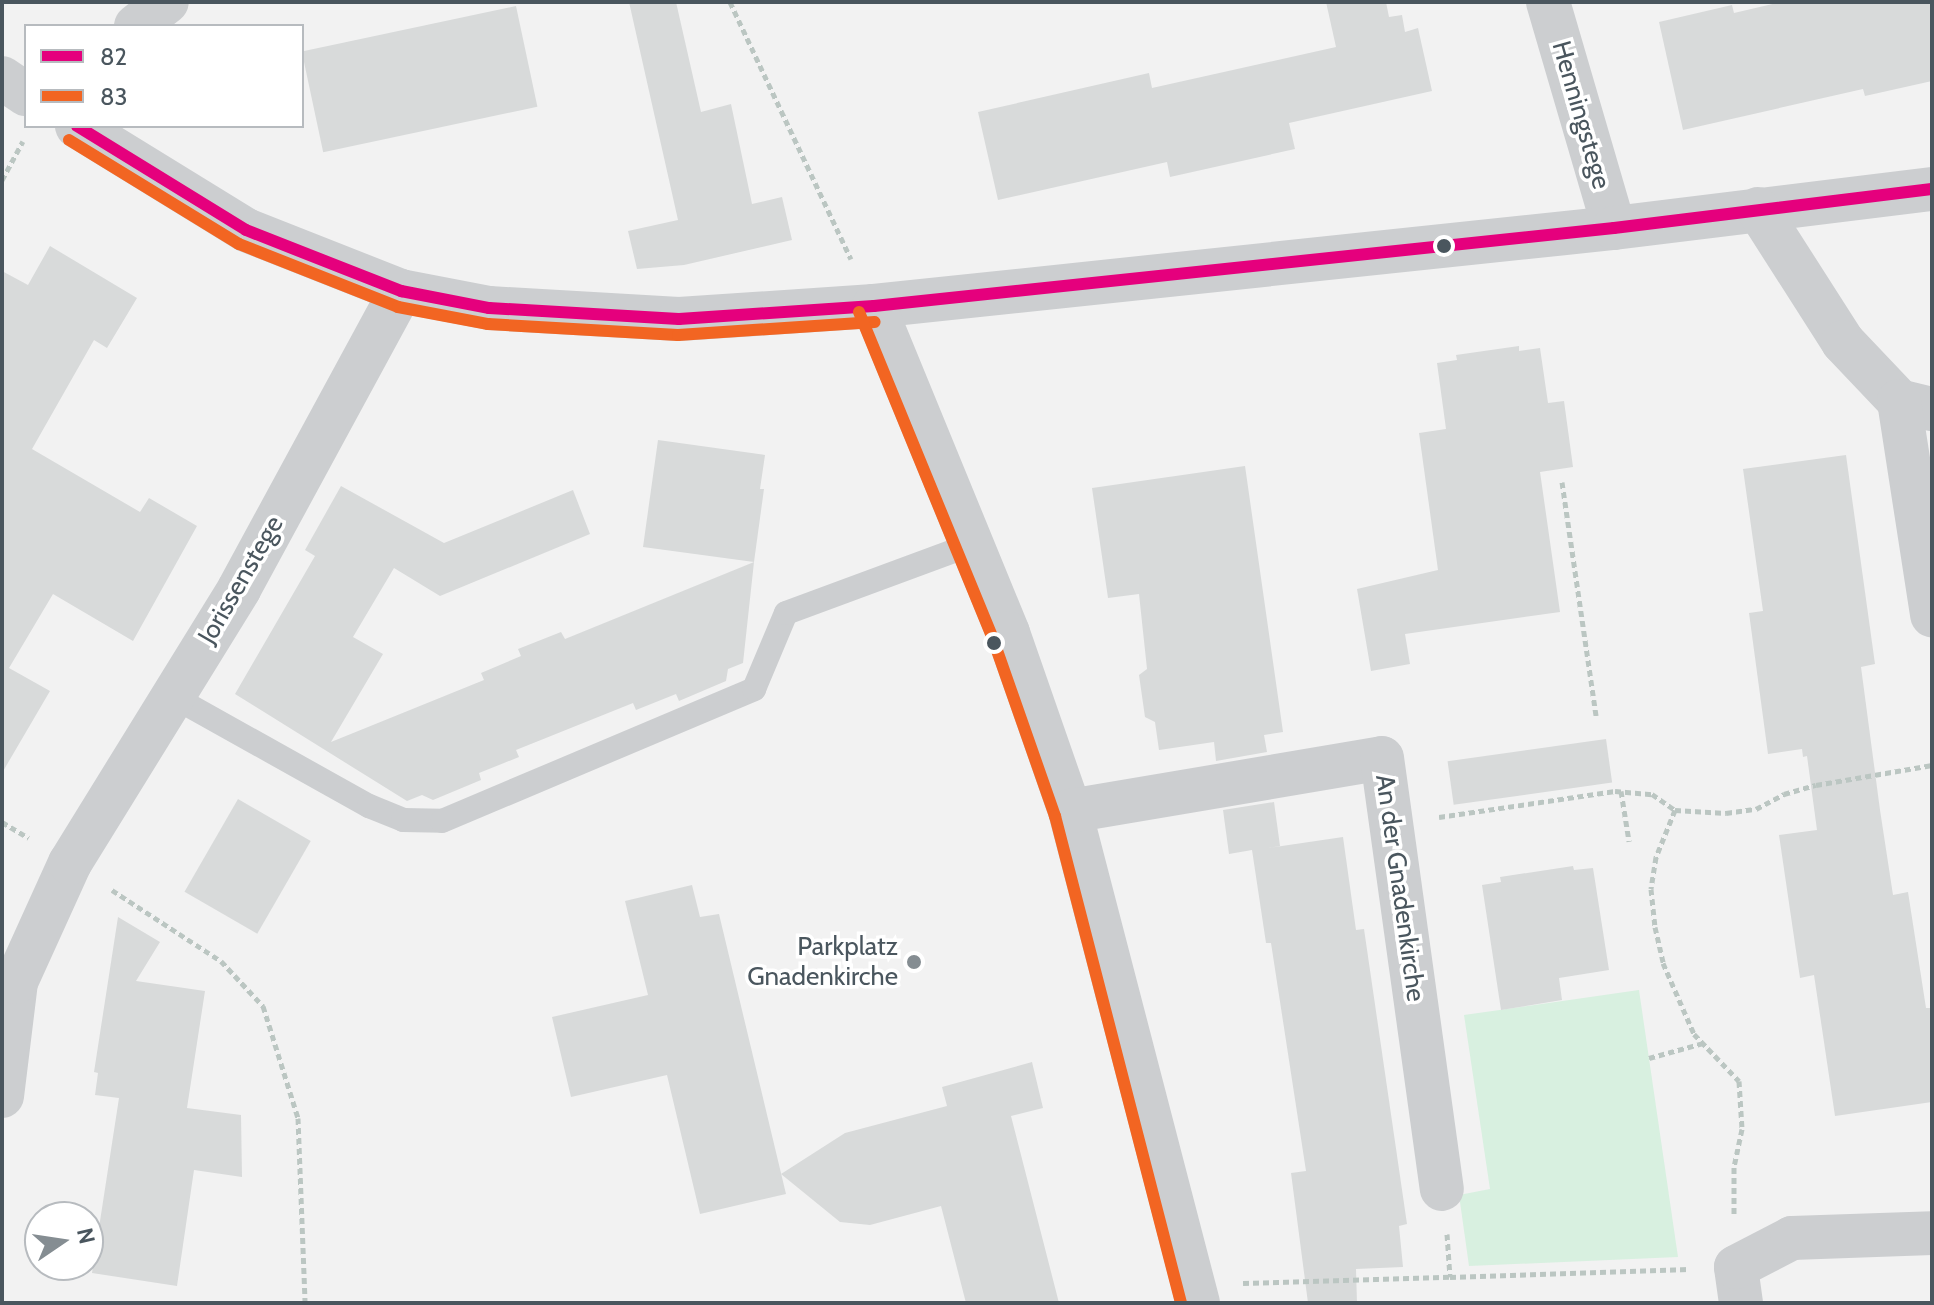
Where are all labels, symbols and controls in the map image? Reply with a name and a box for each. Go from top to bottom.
legend [24,24,304,128]
street label: Henningstege [1545,37,1617,193]
text: 82 [100,42,127,71]
text: 83 [100,82,128,111]
unlabelled marker [1436,238,1452,254]
street label: Jorissenstege [192,510,290,650]
unlabelled marker [986,635,1002,651]
street label: An der Gnadenkirche [1369,772,1431,1004]
place label: Parkplatz Gnadenkirche [747,931,898,992]
marker: Parkplatz Gnadenkirche [905,953,923,971]
north arrow [24,1201,104,1281]
text: N [71,1225,101,1247]

